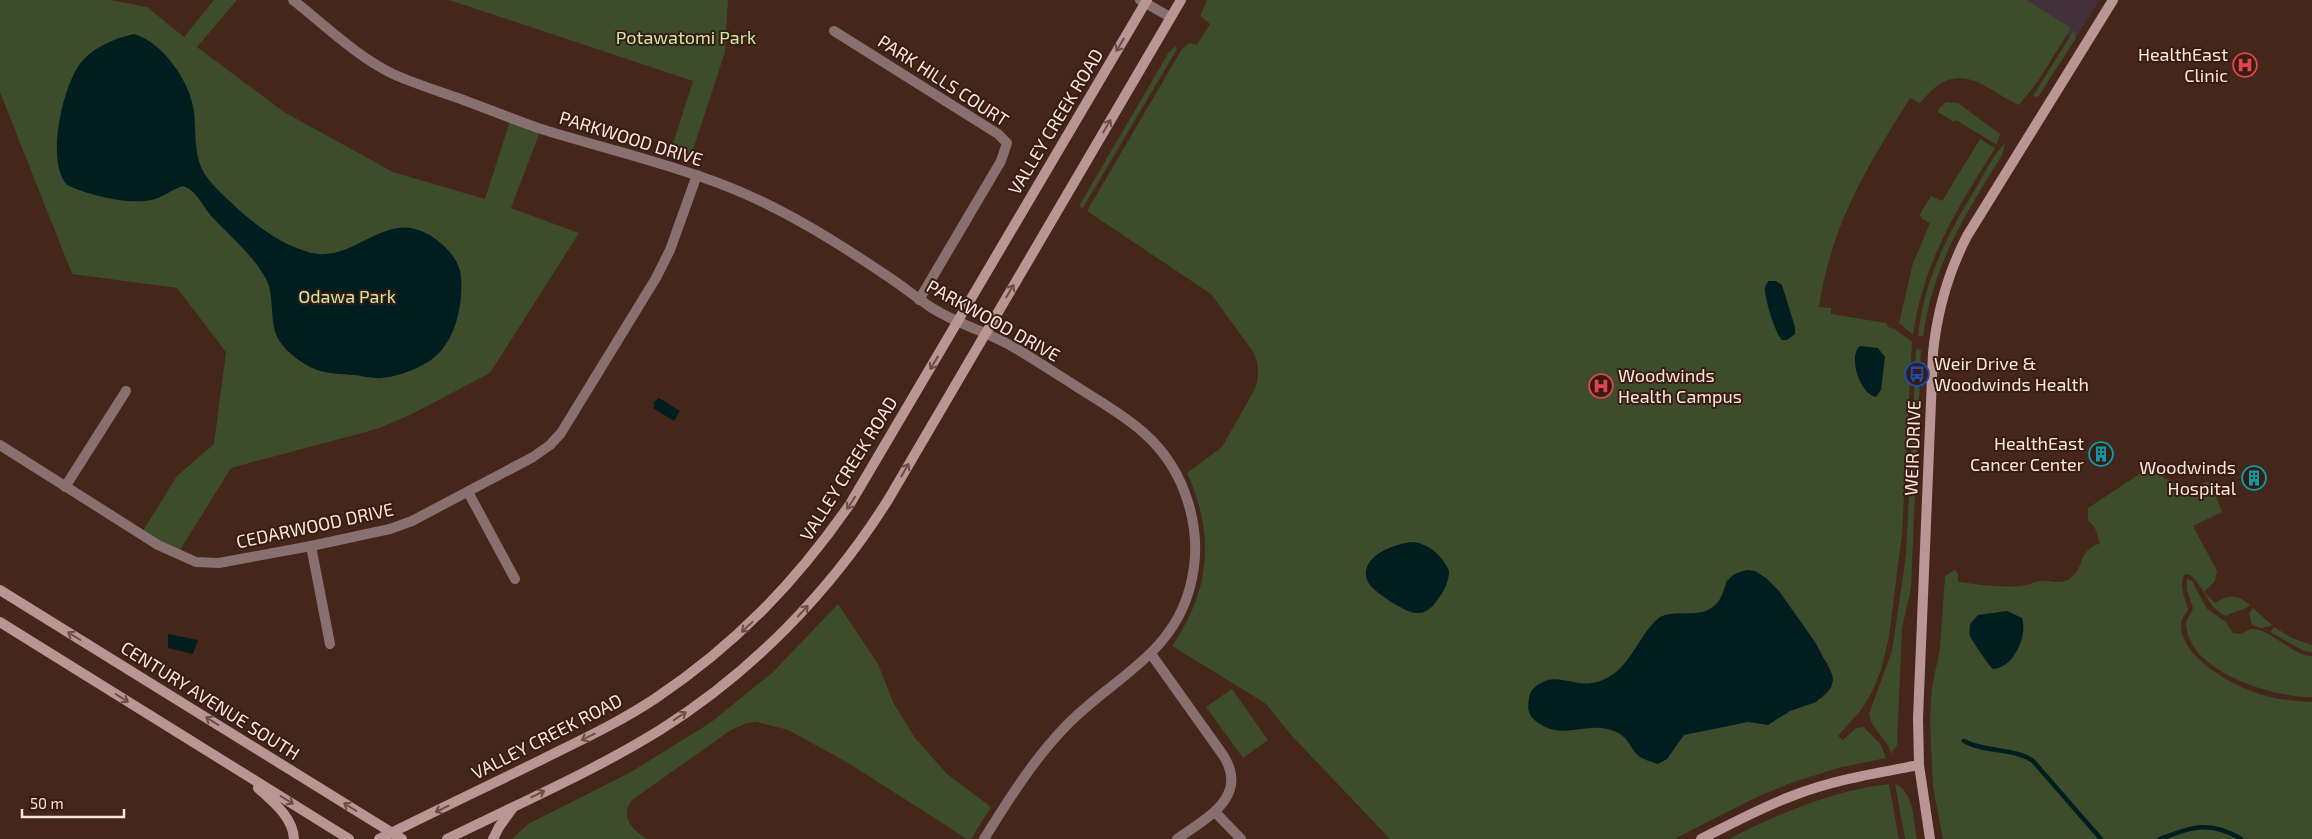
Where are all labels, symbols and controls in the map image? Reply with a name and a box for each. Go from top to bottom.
park label: Potawatomi Park [616,26,756,48]
street label: PARK HILLS COURT [874,30,1014,131]
one-way arrow [1115,37,1125,52]
place label: HealthEast Clinic [2138,43,2228,86]
street label: VALLEY CREEK ROAD [1003,45,1107,198]
hospital icon: HealthEast Clinic [2232,52,2258,78]
street label: PARKWOOD DRIVE [557,106,706,170]
one-way arrow [1103,119,1113,133]
street label: PARKWOOD DRIVE [923,274,1064,366]
one-way arrow [1005,283,1015,298]
park label: Odawa Park [298,285,396,307]
place label: Weir Drive & Woodwinds Health [1934,352,2089,395]
one-way arrow [929,356,939,370]
bus stop icon: Weir Drive & Woodwinds Health [1904,361,1930,387]
place label: Woodwinds Health Campus [1618,364,1742,407]
hospital icon: Woodwinds Health Campus [1588,373,1614,399]
street label: VALLEY CREEK ROAD [795,392,902,545]
street label: WEIR DRIVE [1899,400,1925,496]
place label: HealthEast Cancer Center [1970,432,2084,475]
building icon: HealthEast Cancer Center [2088,441,2114,467]
place label: Woodwinds Hospital [2139,456,2237,499]
one-way arrow [901,463,911,477]
building icon: Woodwinds Hospital [2241,465,2267,491]
one-way arrow [846,495,856,509]
street label: CEDARWOOD DRIVE [234,498,396,552]
one-way arrow [797,604,809,617]
one-way arrow [740,621,753,632]
one-way arrow [68,630,82,640]
street label: CENTURY AVENUE SOUTH [117,636,304,764]
street label: VALLEY CREEK ROAD [468,689,626,784]
one-way arrow [115,693,129,703]
one-way arrow [673,711,687,721]
one-way arrow [206,716,220,726]
one-way arrow [581,733,596,742]
scale bar [22,786,125,818]
one-way arrow [530,789,545,799]
text: 50 m [30,794,64,812]
one-way arrow [279,796,293,806]
one-way arrow [344,802,358,812]
one-way arrow [435,804,450,814]

